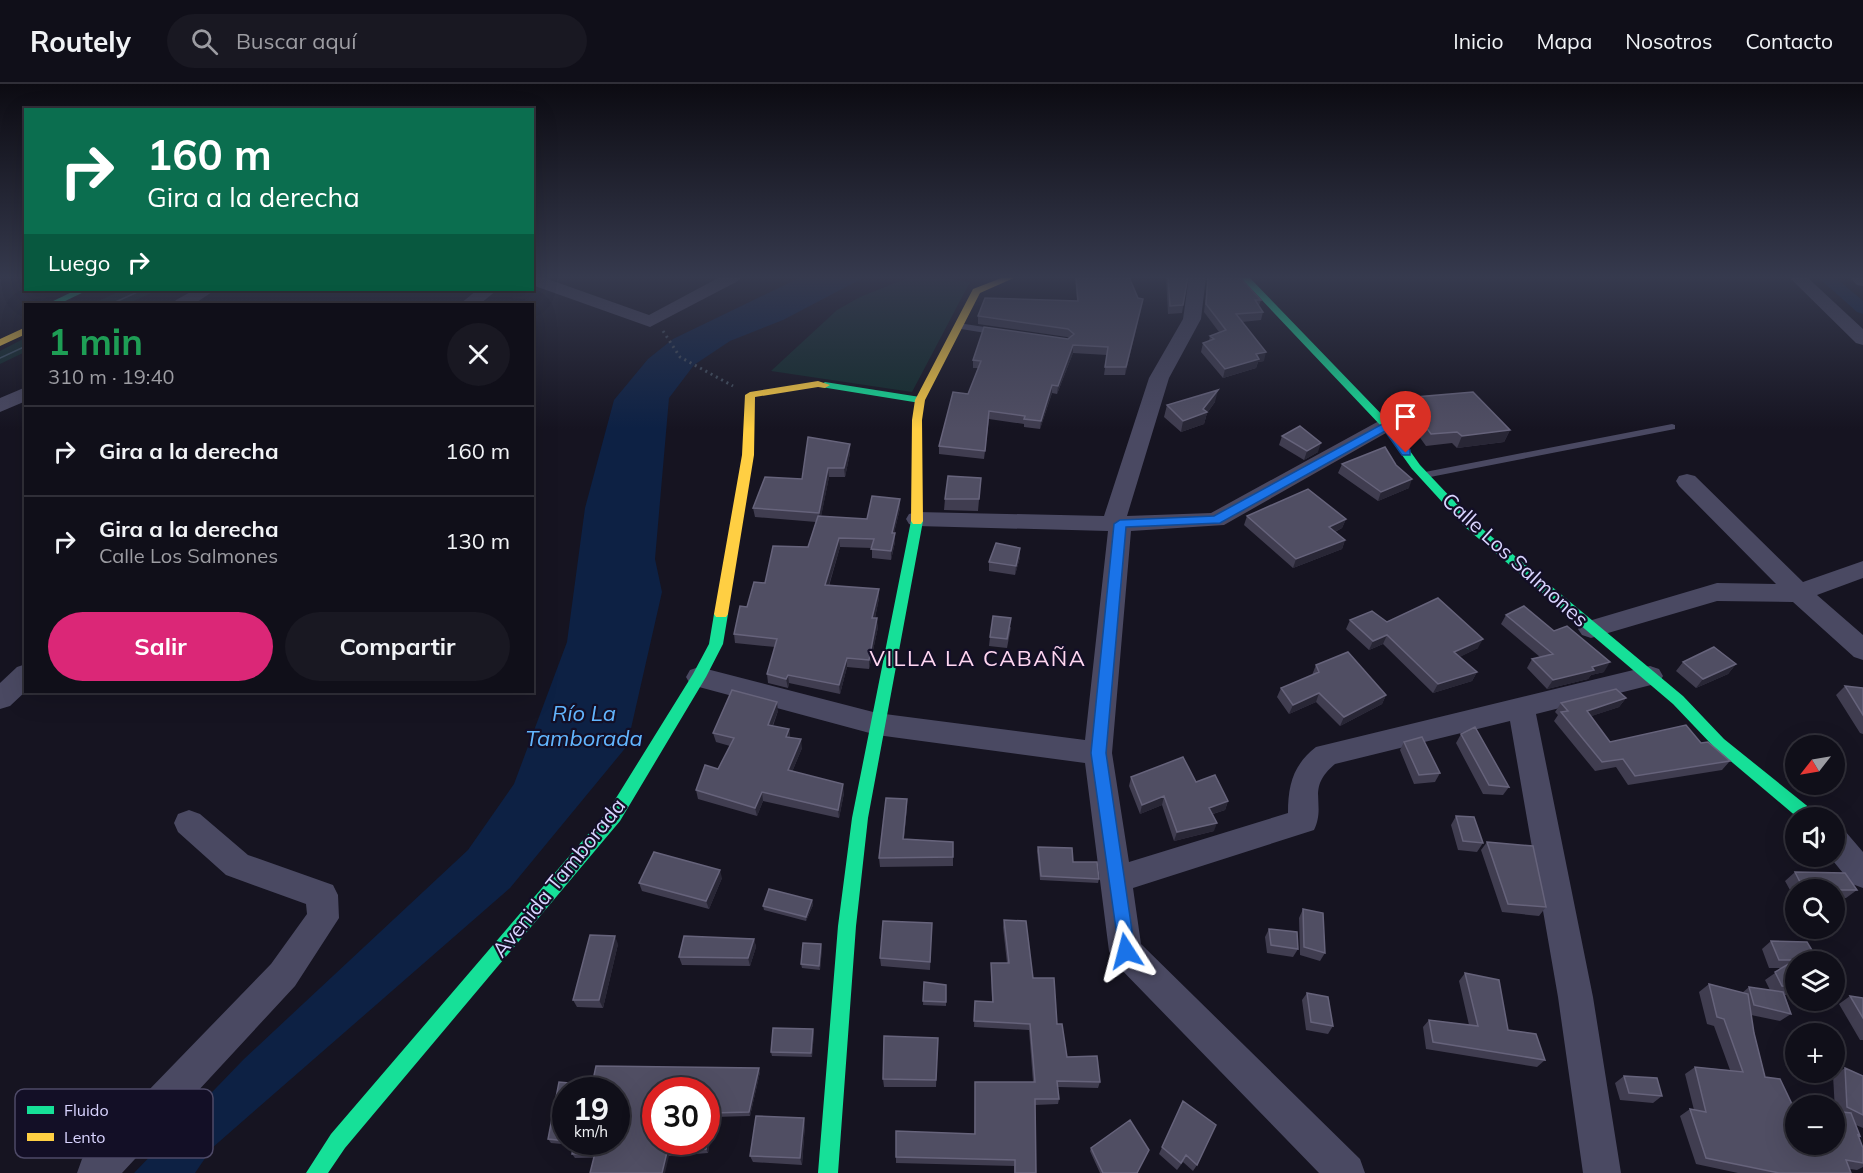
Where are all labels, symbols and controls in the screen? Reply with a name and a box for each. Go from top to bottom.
search box [167,14,587,68]
text: Routely [30,24,131,59]
icon: search [188,25,221,58]
text: Buscar aquí [236,27,357,55]
text: Inicio [1453,28,1503,54]
text: Mapa [1536,28,1592,54]
text: Nosotros [1625,28,1712,54]
text: Contacto [1745,28,1833,54]
text: 160 m [147,128,272,181]
icon: right [48,132,126,210]
text: Gira a la derecha [147,180,360,214]
icon: right [122,246,155,279]
text: Luego [48,249,110,277]
text: 1 min [48,319,143,364]
button: close [447,323,510,386]
text: 310 m · 19:40 [48,364,174,389]
pin [1380,391,1431,453]
icon: arrive [1389,400,1422,433]
icon: right [48,435,81,468]
text: Gira a la derecha [99,437,279,465]
text: 160 m [445,437,510,465]
street label: Calle Los Salmones [1437,487,1594,632]
text: Gira a la derecha [99,515,279,543]
icon: right [48,525,81,558]
text: 130 m [445,527,510,555]
text: Calle Los Salmones [99,543,278,568]
button: Salir [48,612,273,681]
button: Compartir [285,612,510,681]
district label: VILLA LA CABAÑA [870,644,1086,672]
water label: Río La Tamborada [525,699,643,752]
north arrow [1785,735,1845,795]
map controls [1785,735,1845,1155]
street label: Avenida Tamborada [486,793,630,962]
button: sound [1785,807,1845,867]
button: search [1785,879,1845,939]
position arrow [1094,919,1158,983]
button: layers [1785,951,1845,1011]
button: + [1785,1023,1845,1083]
speed limit sign: 30 [642,1077,720,1155]
legend [15,1089,213,1158]
text: 19 [573,1090,609,1128]
button: − [1785,1095,1845,1155]
text: Fluido [64,1100,109,1120]
text: km/h [574,1122,608,1141]
text: Lento [64,1127,105,1147]

